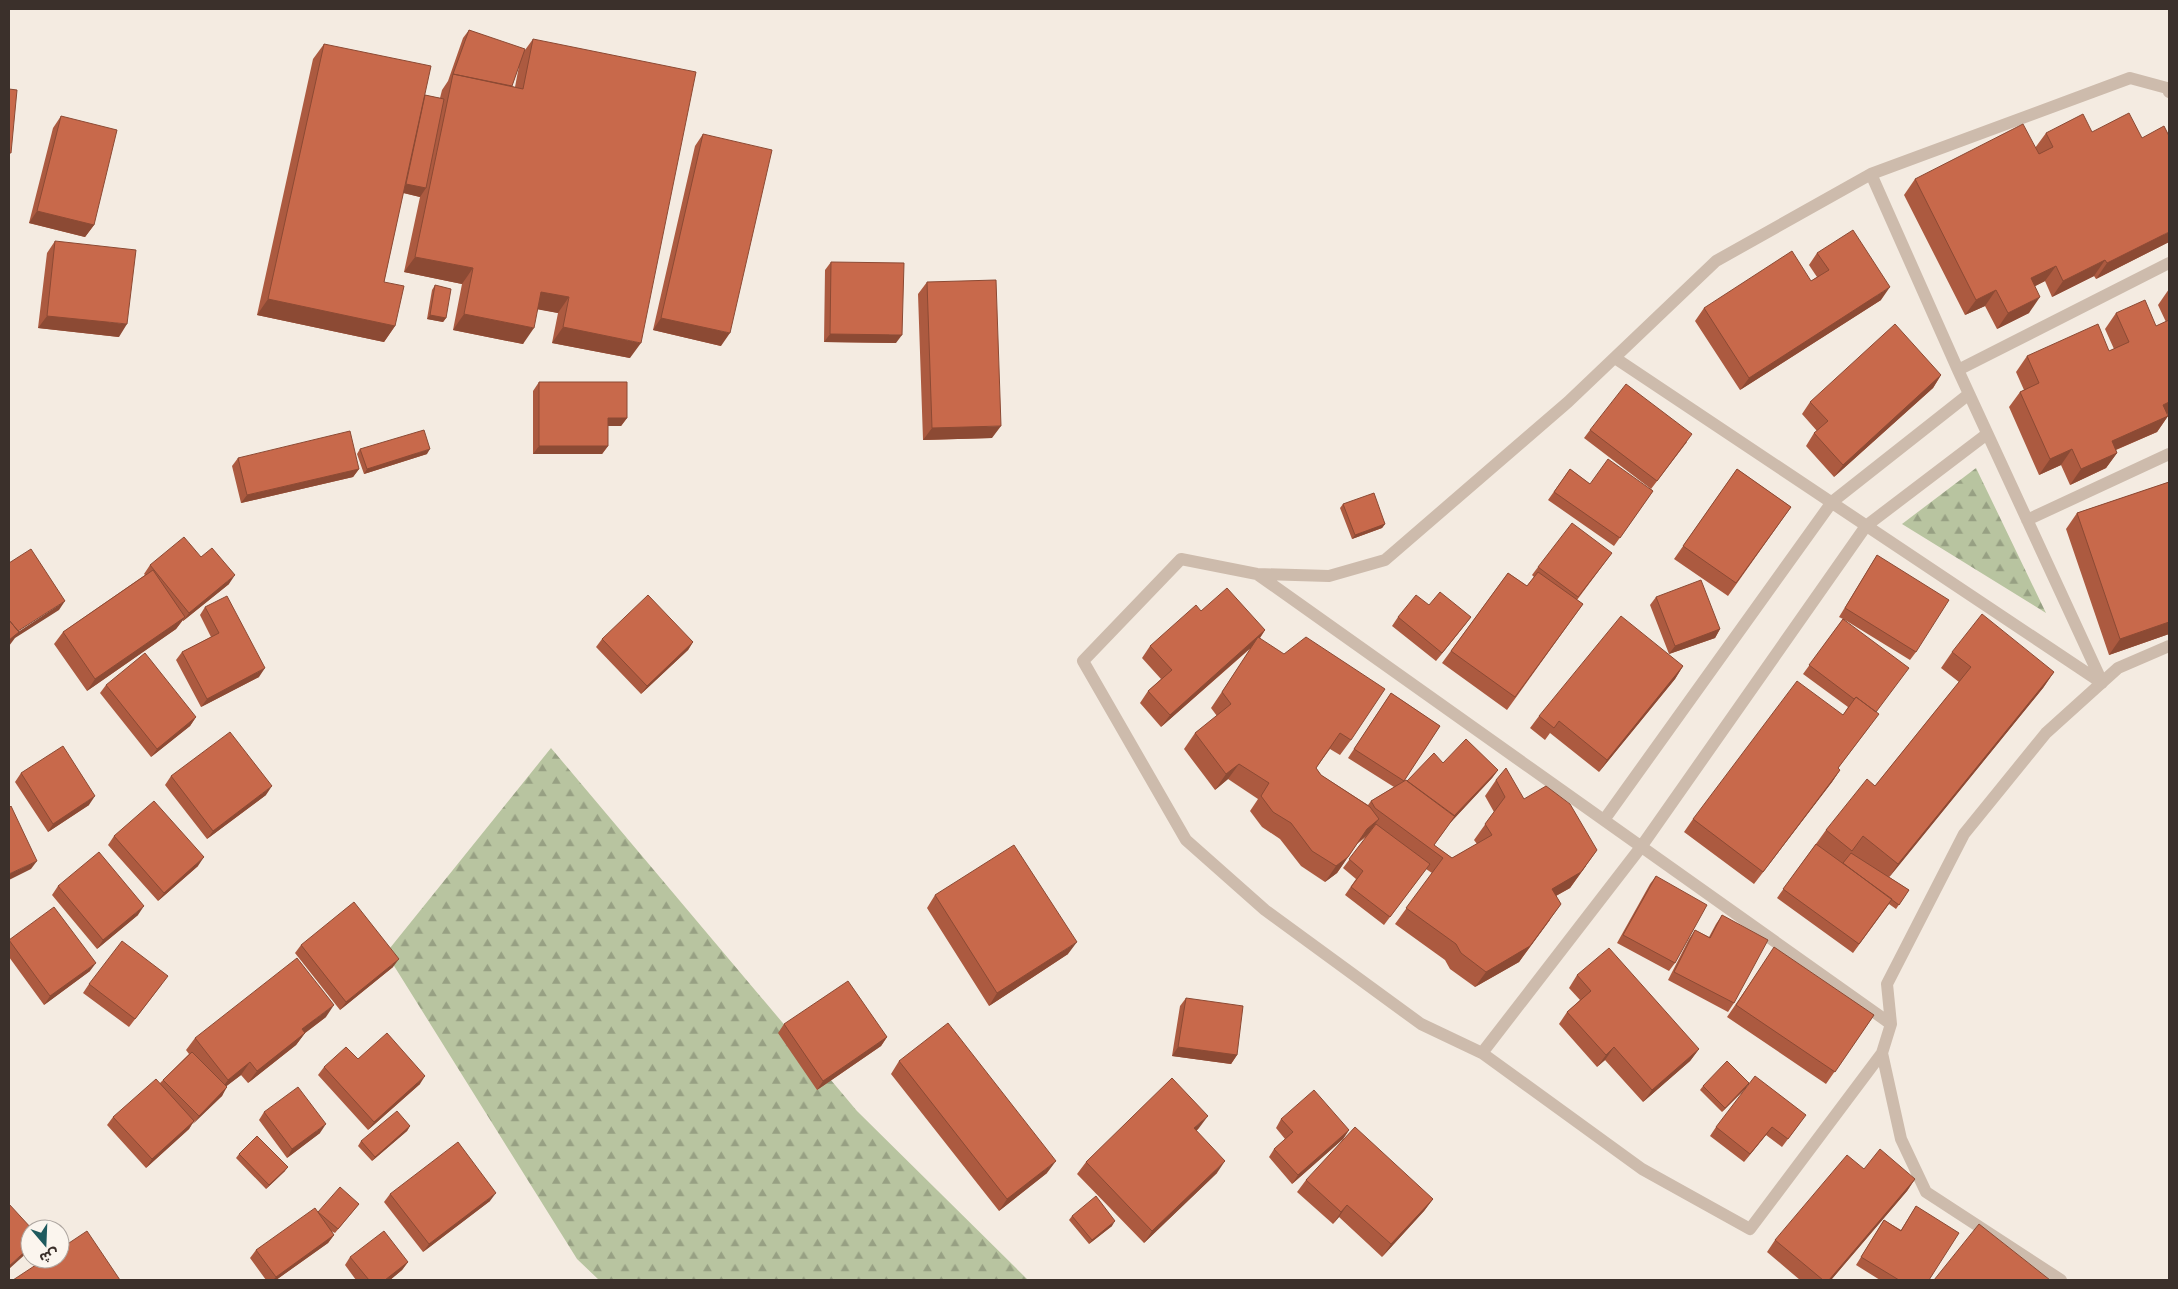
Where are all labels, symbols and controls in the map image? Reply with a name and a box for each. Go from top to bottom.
north arrow [20,1219,70,1269]
text: ش [37,1245,61,1268]

